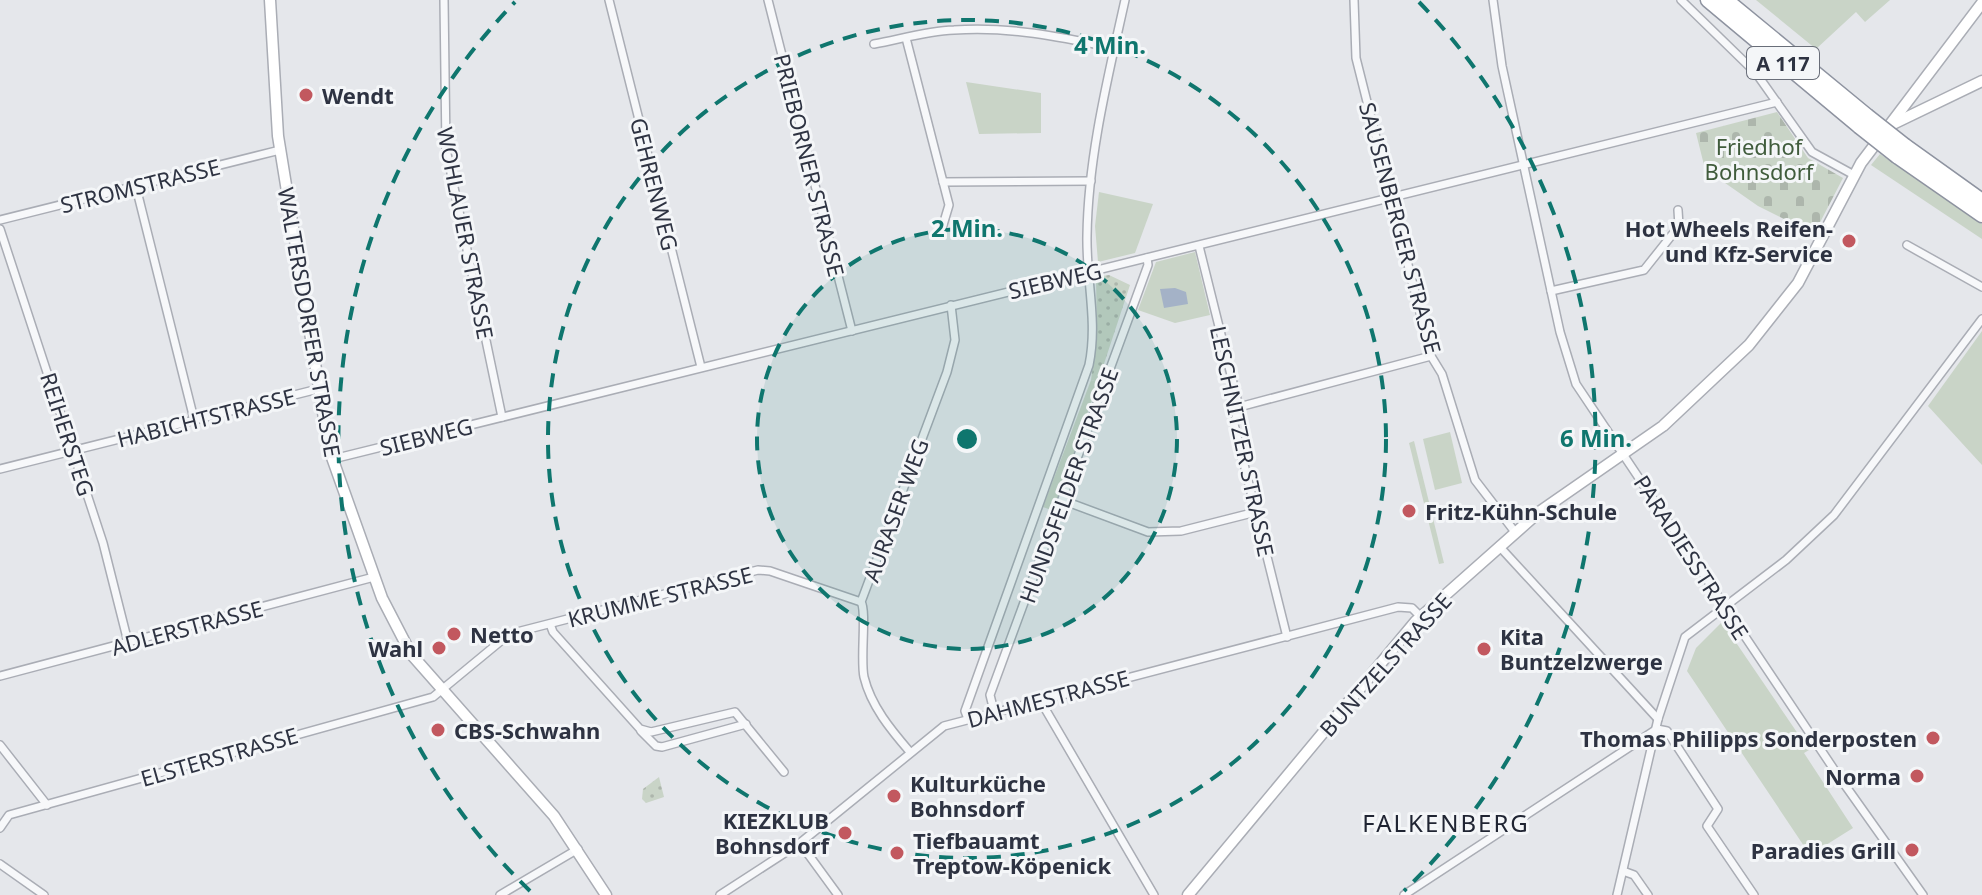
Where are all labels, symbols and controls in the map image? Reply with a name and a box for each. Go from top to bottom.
text: 4 Min. [1074,28,1146,61]
road number: A 117 [1747,47,1819,79]
street label: PRIEBORNER STRASSE [768,50,852,280]
place label: Wendt [322,80,394,110]
marker: Wendt [297,86,315,104]
street label: SAUSENBERGER STRASSE [1353,99,1449,357]
street label: GEHRENWEG [624,114,686,254]
street label: WOHLAUER STRASSE [431,124,501,342]
park label: Friedhof Bohnsdorf [1705,131,1815,186]
street label: STROMSTRASSE [57,151,223,219]
street label: WALTERSDORFER STRASSE [271,185,349,459]
text: 2 Min. [931,211,1003,244]
place label: Hot Wheels Reifen- und Kfz-Service [1625,213,1833,268]
marker: Hot Wheels Reifen- und Kfz-Service [1840,232,1858,250]
street label: SIEBWEG [1005,255,1105,305]
street label: LESCHNITZER STRASSE [1204,323,1282,559]
street label: HUNDSFELDER STRASSE [1011,363,1125,607]
street label: REIHERSTEG [34,368,102,500]
street label: HABICHTSTRASSE [114,380,298,454]
street label: SIEBWEG [376,410,476,462]
text: 6 Min. [1560,421,1632,454]
centre of rings [953,425,981,453]
street label: AURASER WEG [855,434,935,586]
street label: PARADIESSTRASSE [1628,469,1756,645]
place label: Fritz-Kühn-Schule [1425,496,1617,526]
marker: Fritz-Kühn-Schule [1400,502,1418,520]
street label: KRUMME STRASSE [564,559,756,633]
street label: BUNTZELSTRASSE [1312,586,1458,742]
street label: ADLERSTRASSE [108,592,266,662]
place label: Netto [470,619,534,649]
place label: Kita Buntzelzwerge [1500,621,1663,676]
marker: Netto [445,625,463,643]
place label: Wahl [368,633,423,663]
marker: Wahl [430,639,448,657]
marker: Kita Buntzelzwerge [1475,640,1493,658]
street label: DAHMESTRASSE [964,662,1132,734]
place label: CBS-Schwahn [454,715,600,745]
street label: ELSTERSTRASSE [137,719,301,793]
marker: CBS-Schwahn [429,721,447,739]
place label: Thomas Philipps Sonderposten [1580,723,1917,753]
marker: Thomas Philipps Sonderposten [1924,729,1942,747]
place label: Norma [1825,761,1901,791]
marker: Norma [1908,767,1926,785]
place label: Kulturküche Bohnsdorf [910,768,1046,823]
marker: Kulturküche Bohnsdorf [885,787,903,805]
place label: KIEZKLUB Bohnsdorf [715,805,830,860]
district label: FALKENBERG [1362,806,1530,839]
marker: KIEZKLUB Bohnsdorf [836,824,854,842]
place label: Tiefbauamt Treptow-Köpenick [913,825,1111,880]
place label: Paradies Grill [1751,835,1896,865]
marker: Paradies Grill [1903,841,1921,859]
marker: Tiefbauamt Treptow-Köpenick [888,844,906,862]

